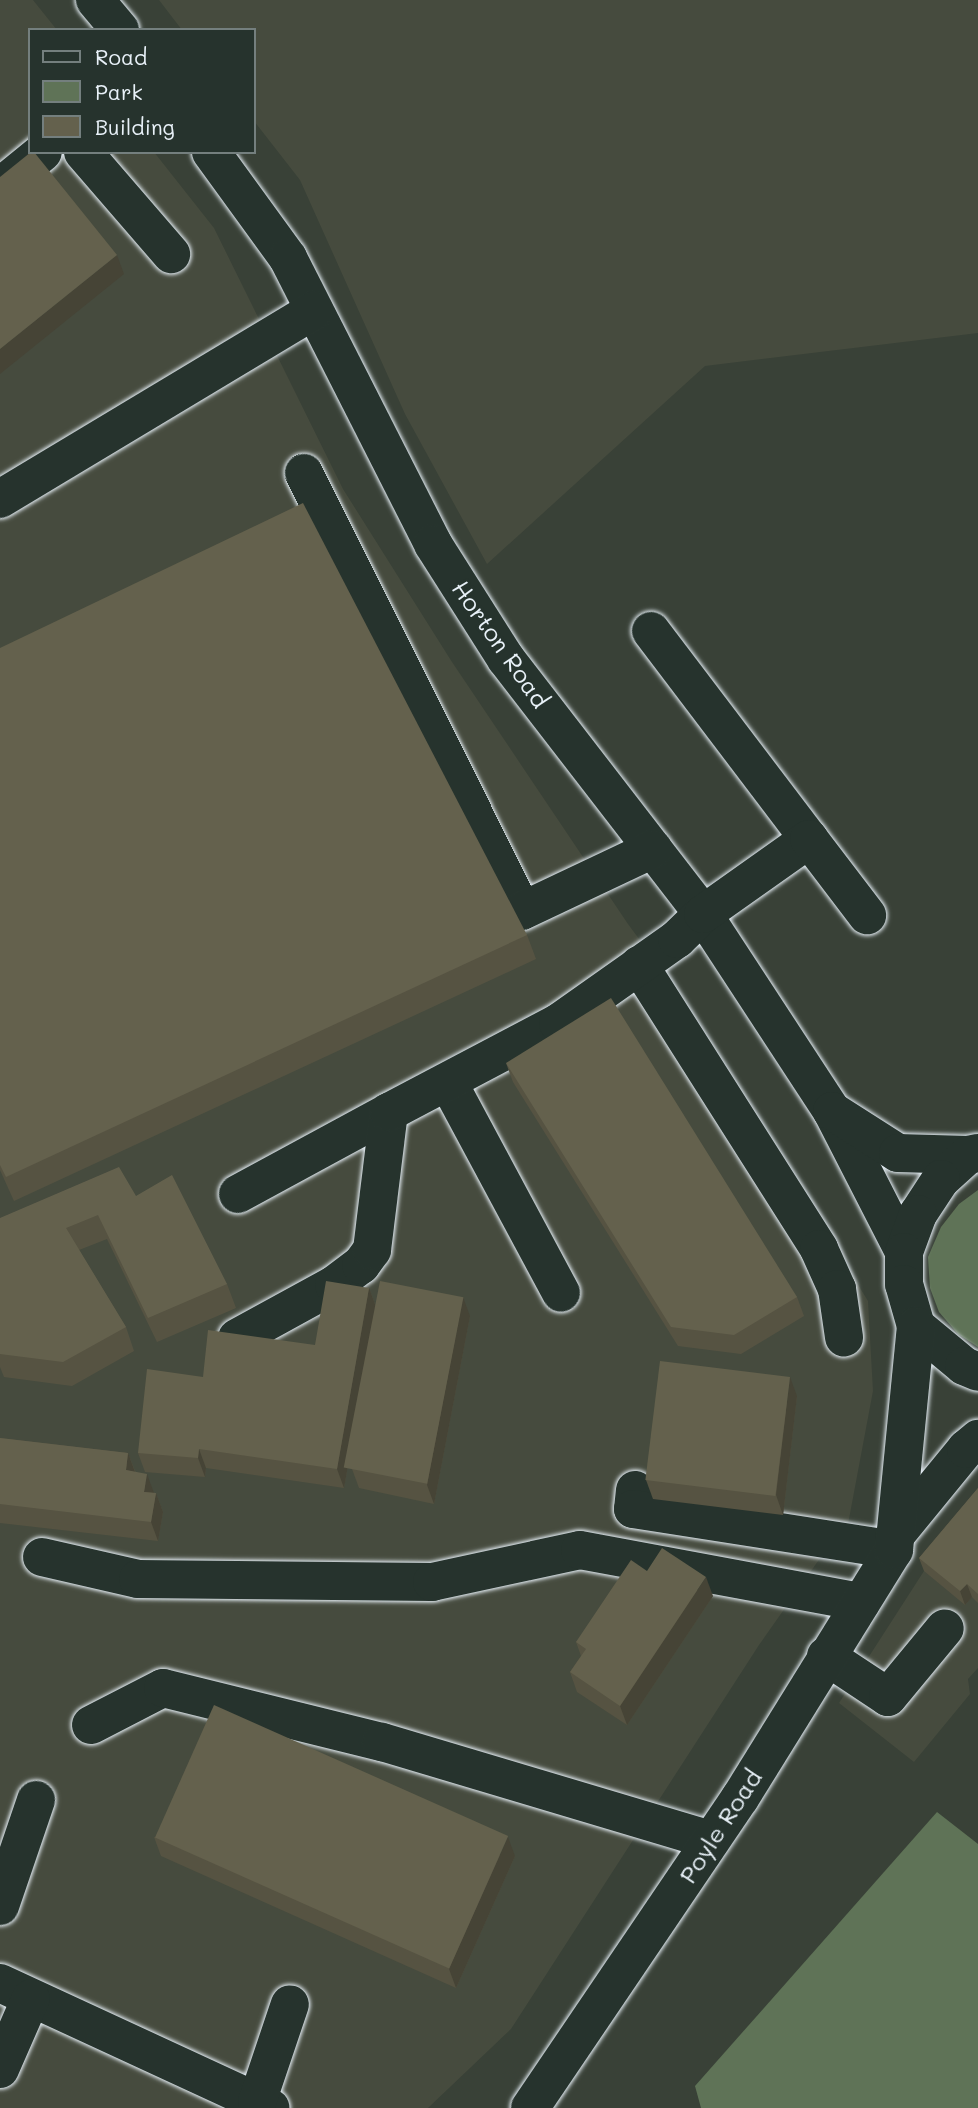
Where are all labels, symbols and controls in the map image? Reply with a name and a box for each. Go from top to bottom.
legend [28,28,256,154]
text: Road [95,43,147,70]
text: Park [95,78,143,105]
text: Building [95,113,175,140]
street label: Horton Road [446,575,556,713]
street label: Poyle Road [673,1764,767,1888]

